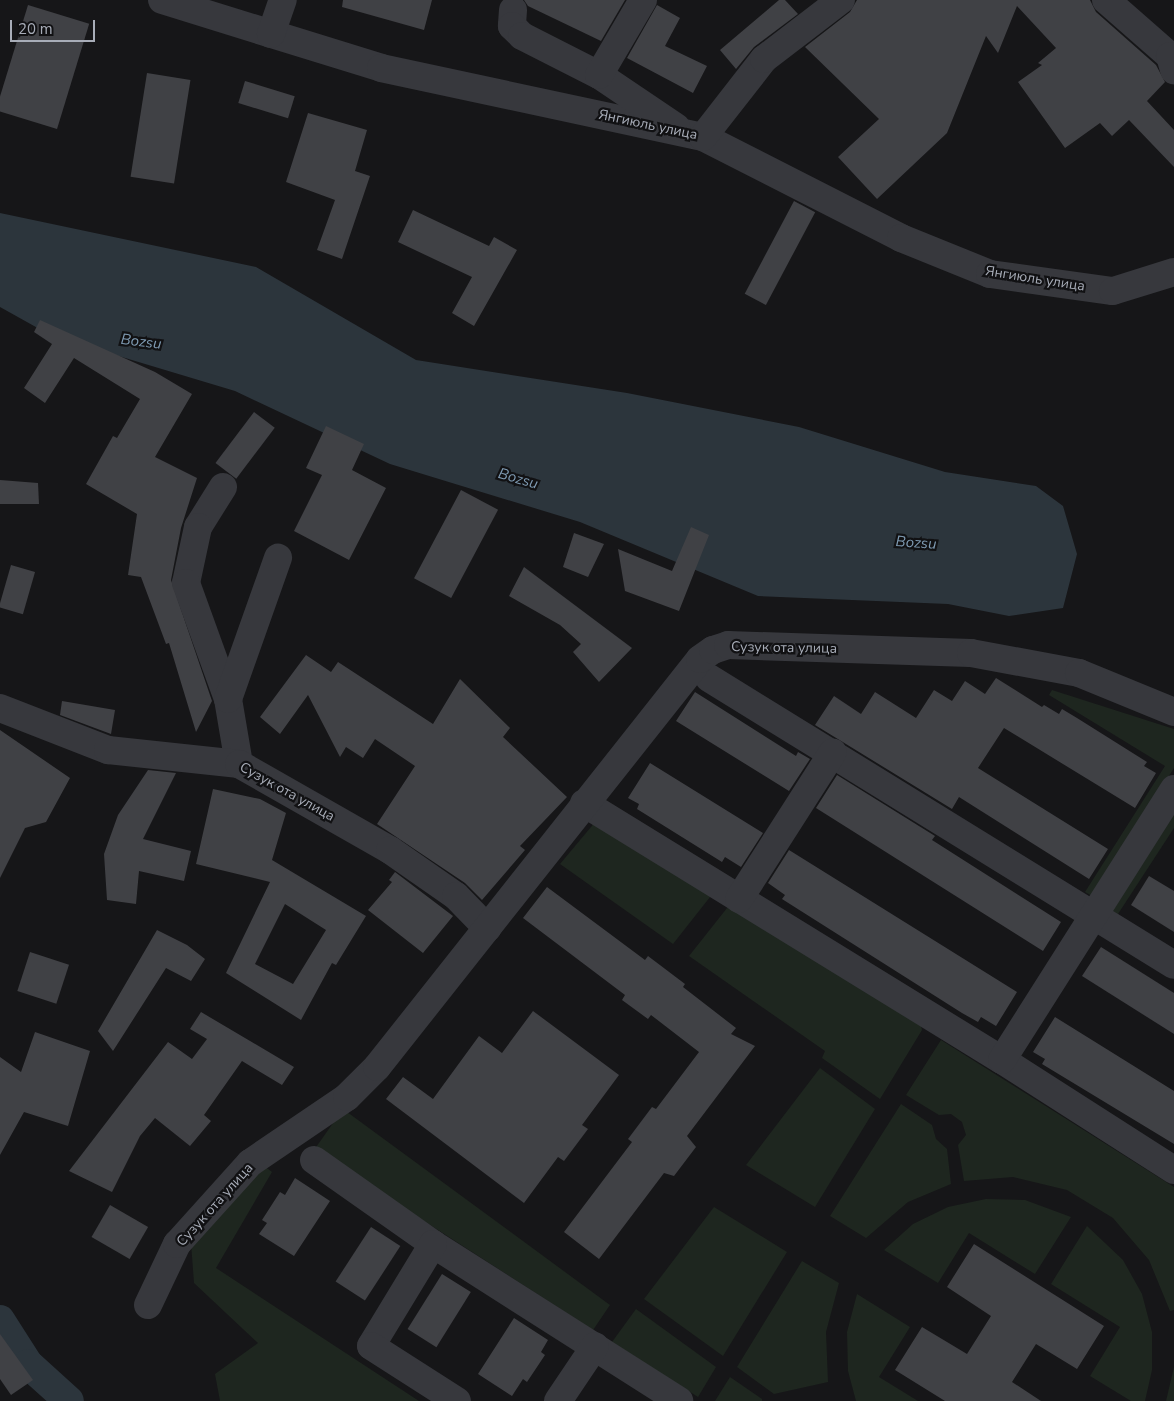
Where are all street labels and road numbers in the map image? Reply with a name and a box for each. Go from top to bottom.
street label: Янгиюль улица [597,106,699,144]
street label: Янгиюль улица [984,263,1086,295]
street label: Сузук ота улица [731,639,837,657]
street label: Сузук ота улица [237,759,337,825]
street label: Сузук ота улица [173,1160,257,1250]

